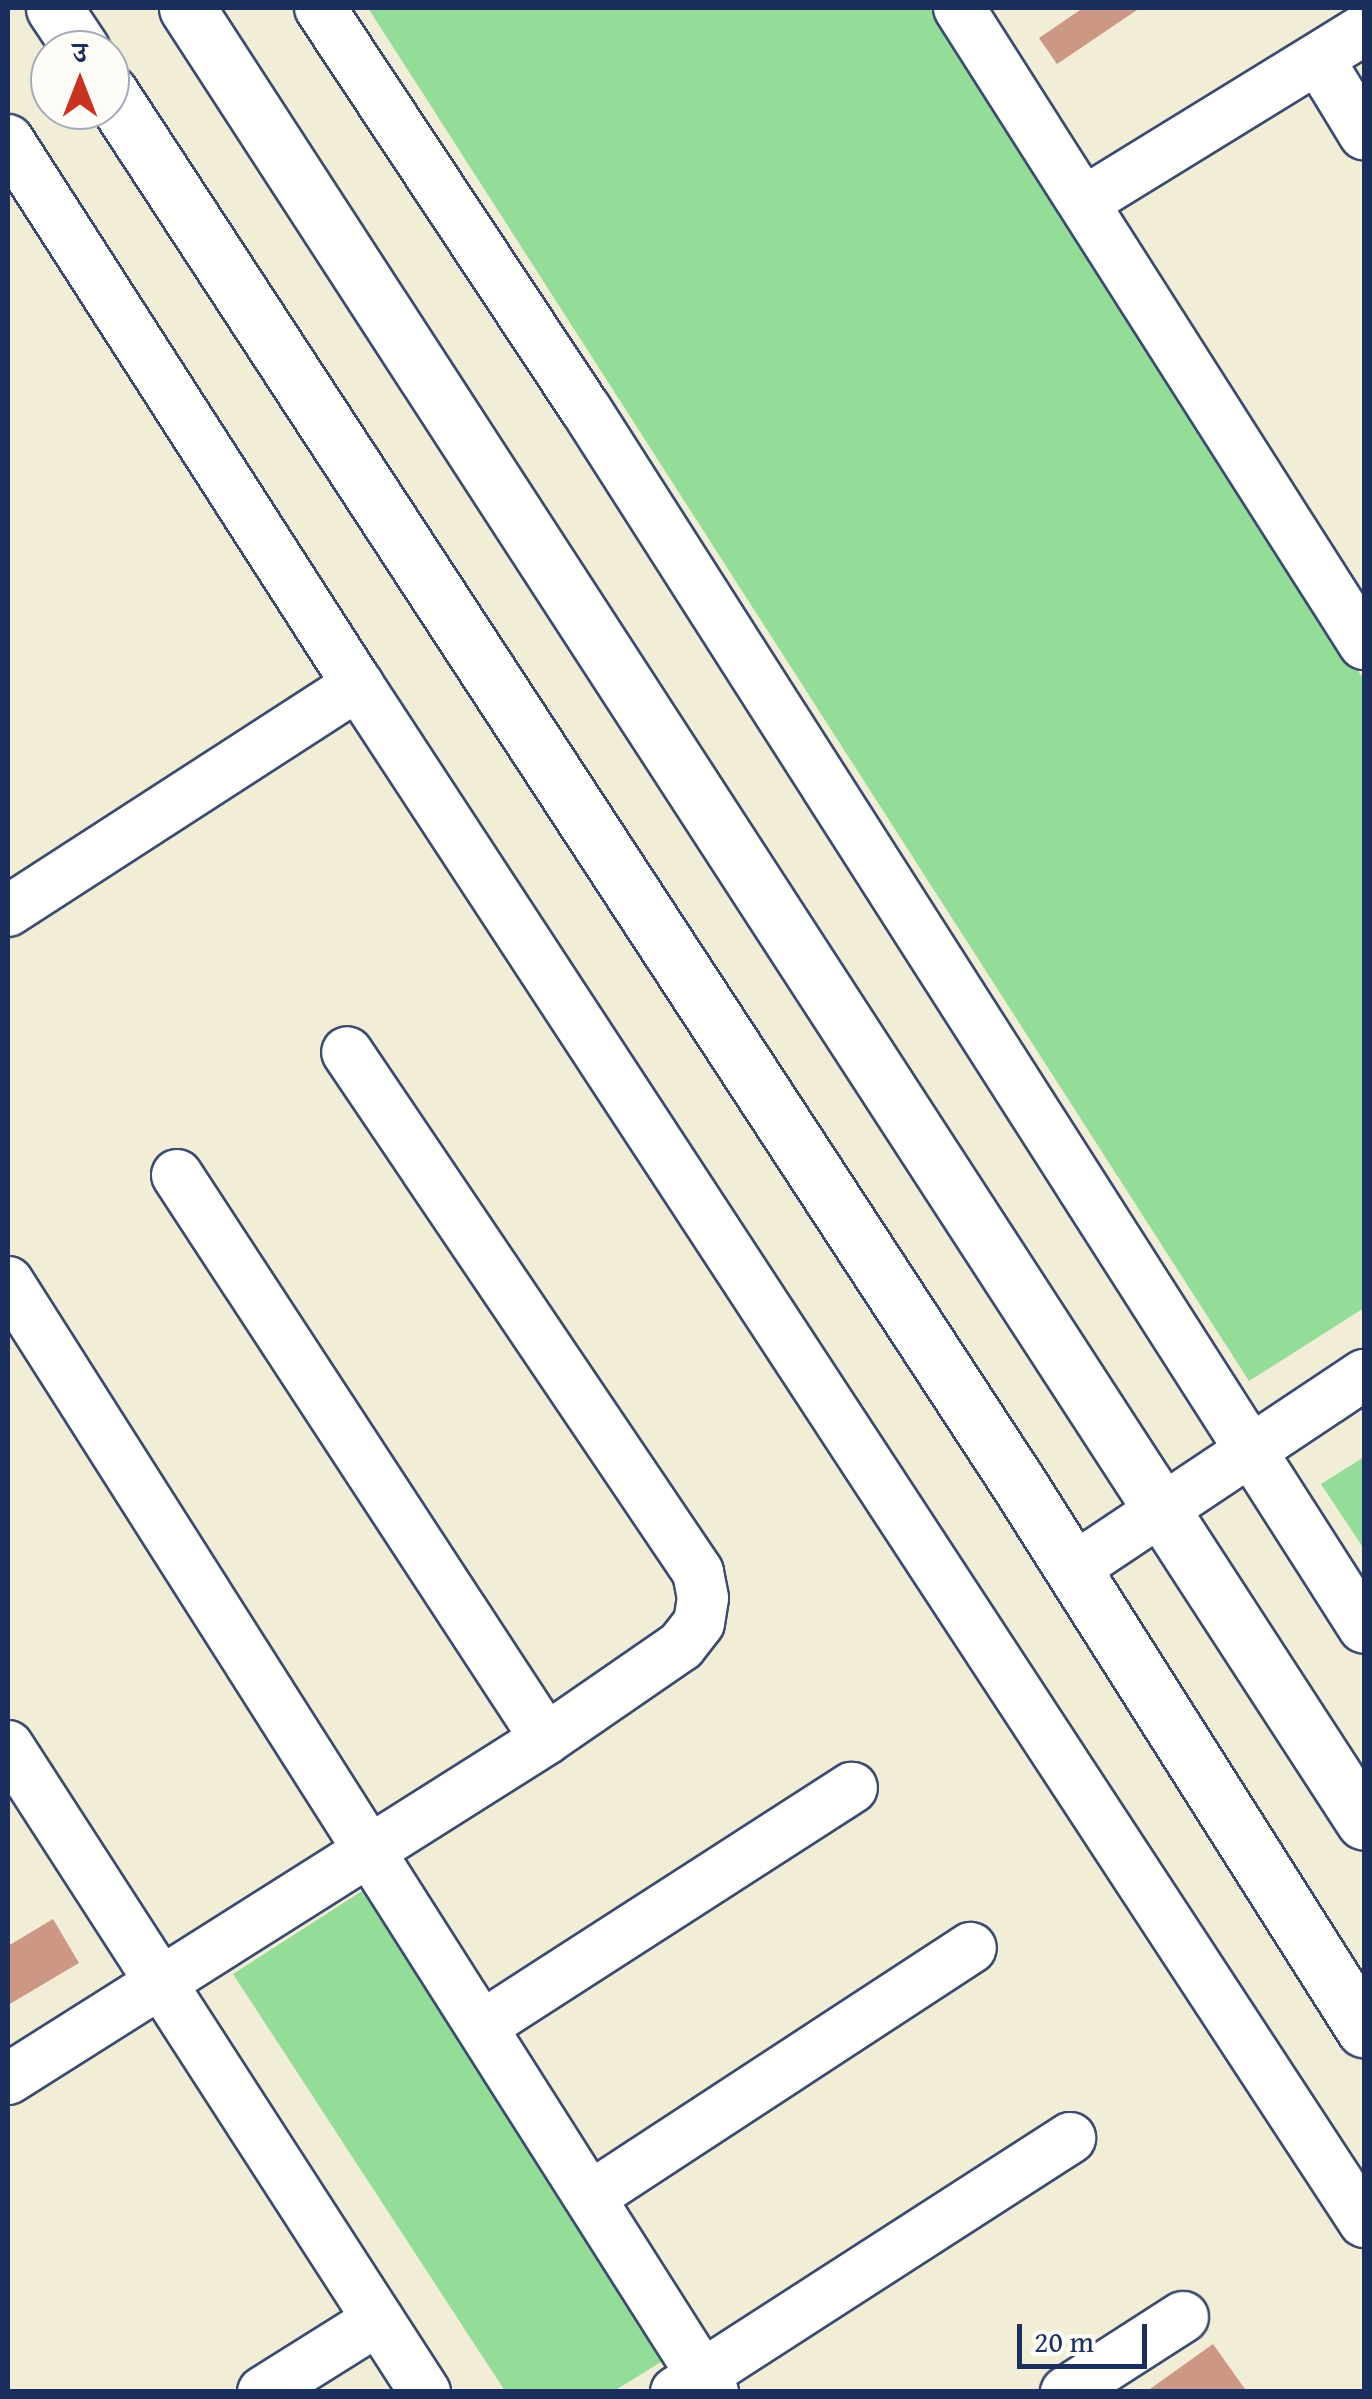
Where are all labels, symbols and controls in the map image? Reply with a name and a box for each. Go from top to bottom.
north arrow [30,30,130,130]
text: उ [73,31,87,72]
scale bar [1022,2304,1152,2366]
text: 20 m [1034,2319,1094,2363]

